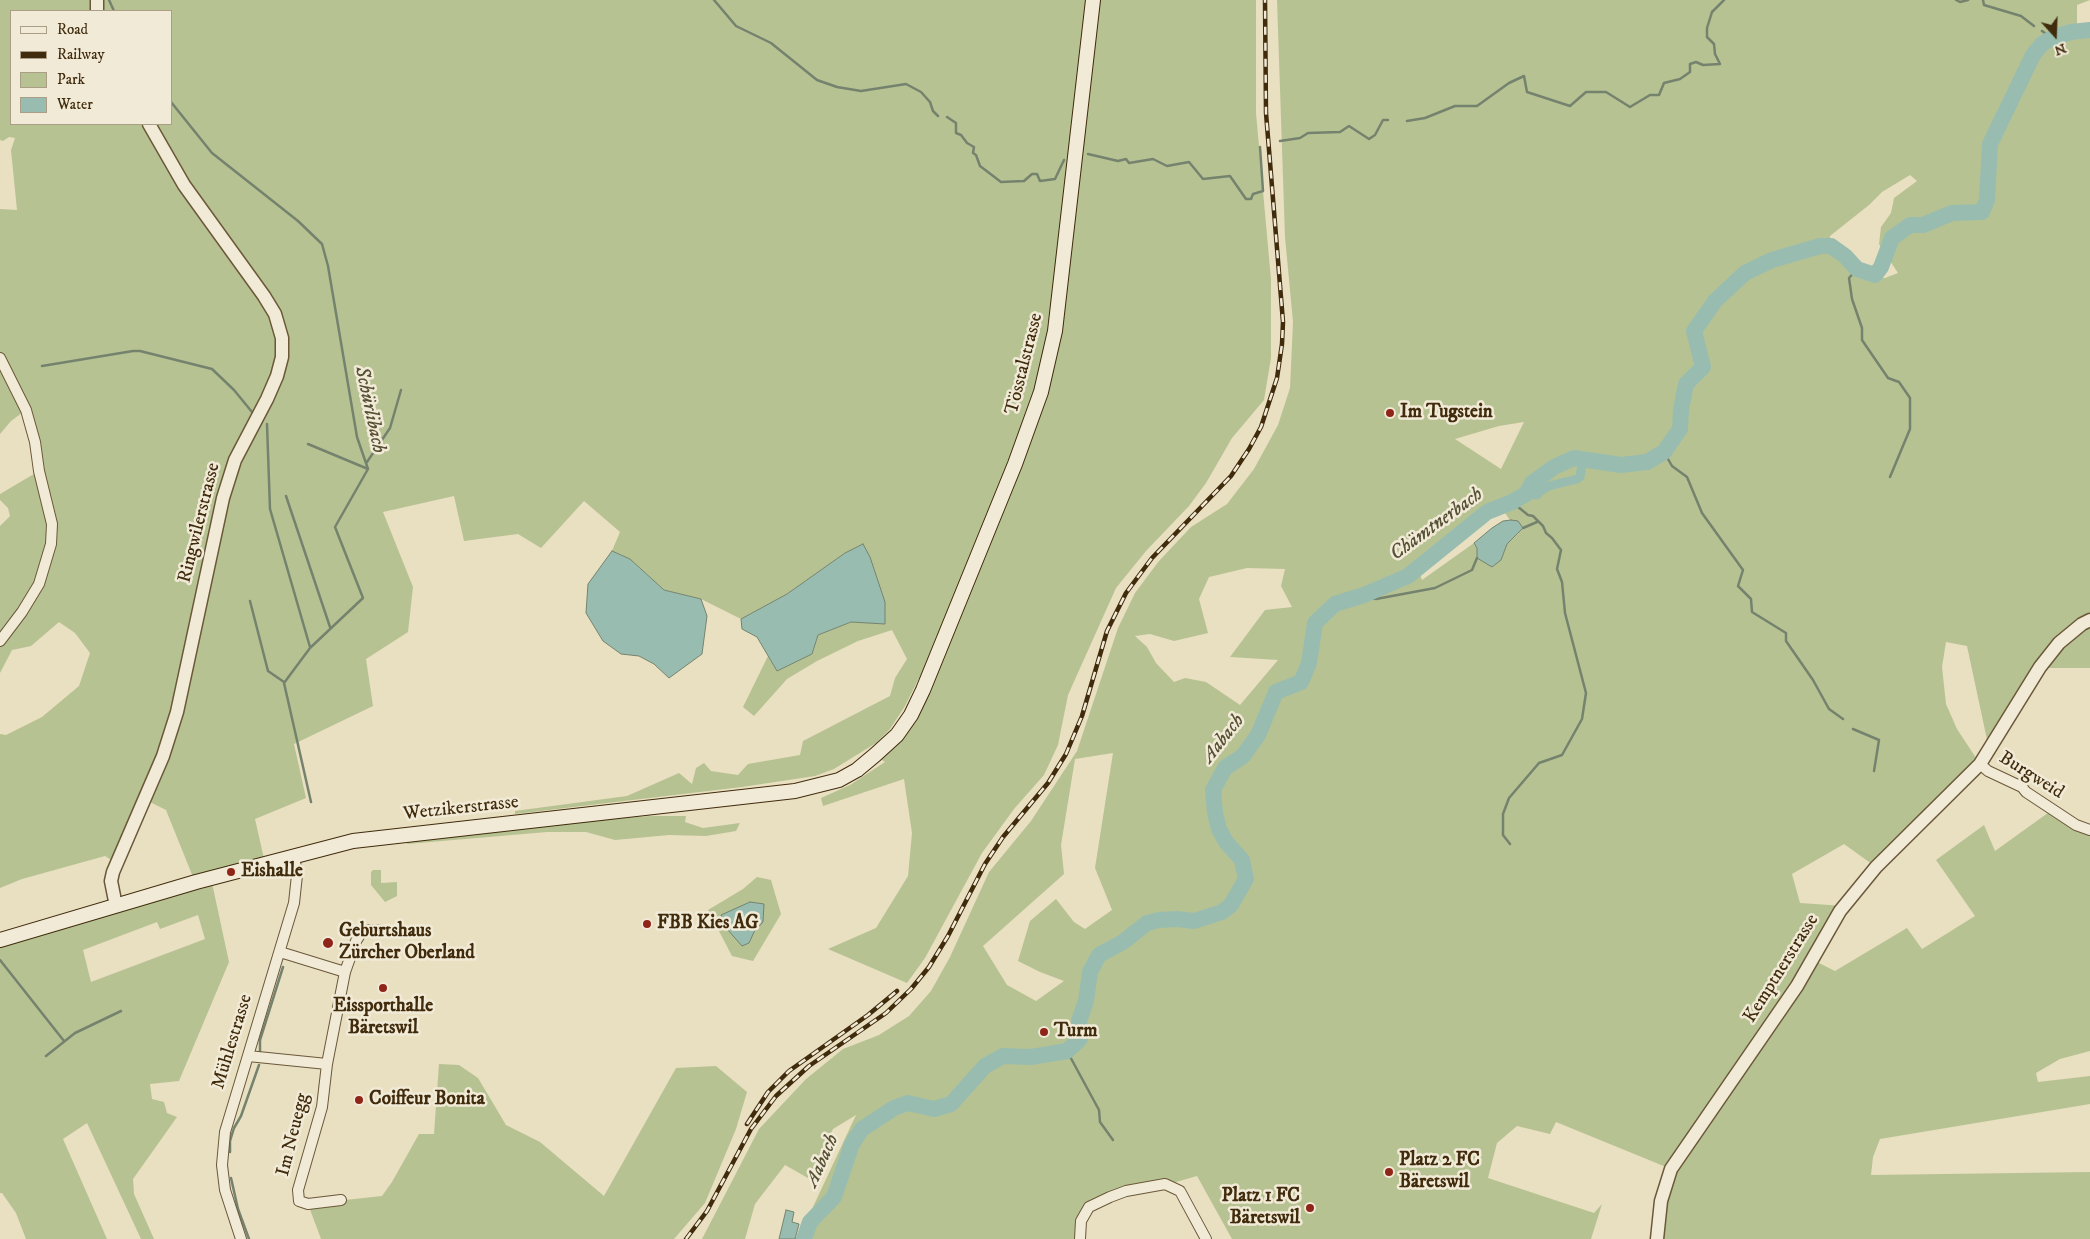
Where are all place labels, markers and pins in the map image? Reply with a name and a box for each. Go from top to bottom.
place label: Im Tugstein [1400,402,1493,424]
marker: Im Tugstein [1384,407,1396,419]
place label: Eishalle [241,861,303,883]
marker: Eishalle [225,866,237,878]
place label: FBB Kies AG [657,913,759,935]
marker: FBB Kies AG [641,918,653,930]
place label: Geburtshaus Zürcher Oberland [339,921,475,965]
marker: Geburtshaus Zürcher Oberland [321,936,335,950]
marker: Eissporthalle Bäretswil [377,982,389,994]
place label: Eissporthalle Bäretswil [333,996,433,1040]
place label: Turm [1054,1021,1098,1043]
marker: Turm [1038,1026,1050,1038]
place label: Coiffeur Bonita [369,1089,485,1111]
marker: Coiffeur Bonita [353,1094,365,1106]
place label: Platz 2 FC Bäretswil [1399,1150,1480,1194]
marker: Platz 2 FC Bäretswil [1383,1166,1395,1178]
place label: Platz 1 FC Bäretswil [1222,1186,1300,1230]
marker: Platz 1 FC Bäretswil [1304,1202,1316,1214]

